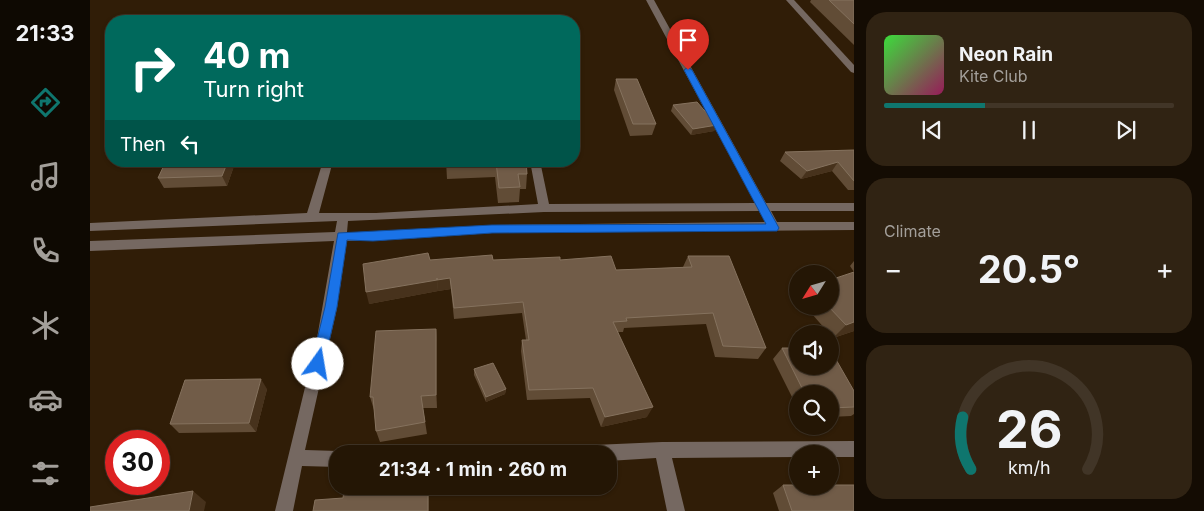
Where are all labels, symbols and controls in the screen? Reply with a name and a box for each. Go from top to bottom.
pin [667,19,709,70]
text: 21:33 [15,20,75,46]
icon: arrive [674,26,702,54]
text: 40 m [203,34,291,76]
icon: right [120,35,185,100]
text: Neon Rain [959,43,1053,66]
text: Kite Club [959,66,1028,86]
text: Turn right [203,76,304,102]
icon: directions [28,85,63,120]
icon: previous [918,116,946,144]
icon: pause [1015,116,1043,144]
icon: next [1112,116,1140,144]
icon: left [176,130,204,158]
text: Then [120,133,166,156]
icon: music [28,159,63,194]
text: Climate [884,221,941,241]
icon: phone [28,233,63,268]
text: 20.5° [978,246,1080,292]
text: − [884,252,903,286]
text: + [1155,252,1174,286]
north arrow [789,265,839,315]
map controls [789,265,839,495]
icon: climate [28,308,63,343]
button: sound [789,325,839,375]
position arrow [291,337,343,389]
icon: car [28,382,63,417]
button: search [789,385,839,435]
text: 26 [996,398,1062,461]
speed limit sign: 30 [105,430,170,495]
button: + [789,445,839,495]
icon: filters [28,456,63,491]
text: km/h [1008,457,1050,478]
text: 21:34 · 1 min · 260 m [379,458,567,481]

